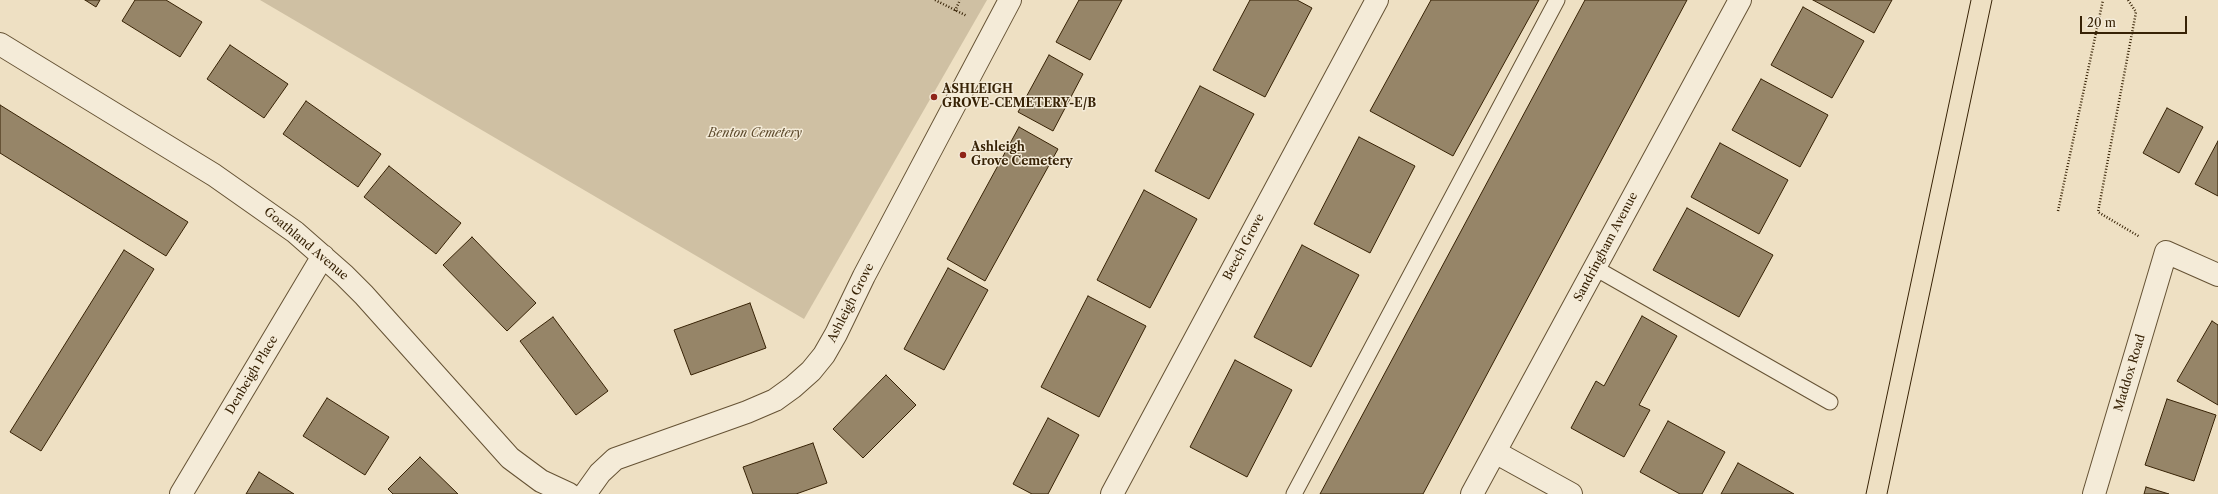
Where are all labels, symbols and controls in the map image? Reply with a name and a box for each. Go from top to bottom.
scale bar [2082,8,2189,34]
text: 20 m [2087,15,2116,30]
place label: ASHLEIGH GROVE-CEMETERY-E/B [942,83,1096,111]
marker: ASHLEIGH GROVE-CEMETERY-E/B [929,92,939,102]
park label: Benton Cemetery [708,127,802,141]
place label: Ashleigh Grove Cemetery [971,141,1073,169]
marker: Ashleigh Grove Cemetery [958,150,968,160]
street label: Sandringham Avenue [1571,190,1641,304]
street label: Goathland Avenue [261,205,351,283]
street label: Beech Grove [1220,211,1268,283]
street label: Ashleigh Grove [825,261,877,345]
street label: Denbeigh Place [223,333,281,417]
street label: Maddox Road [2111,333,2149,413]

